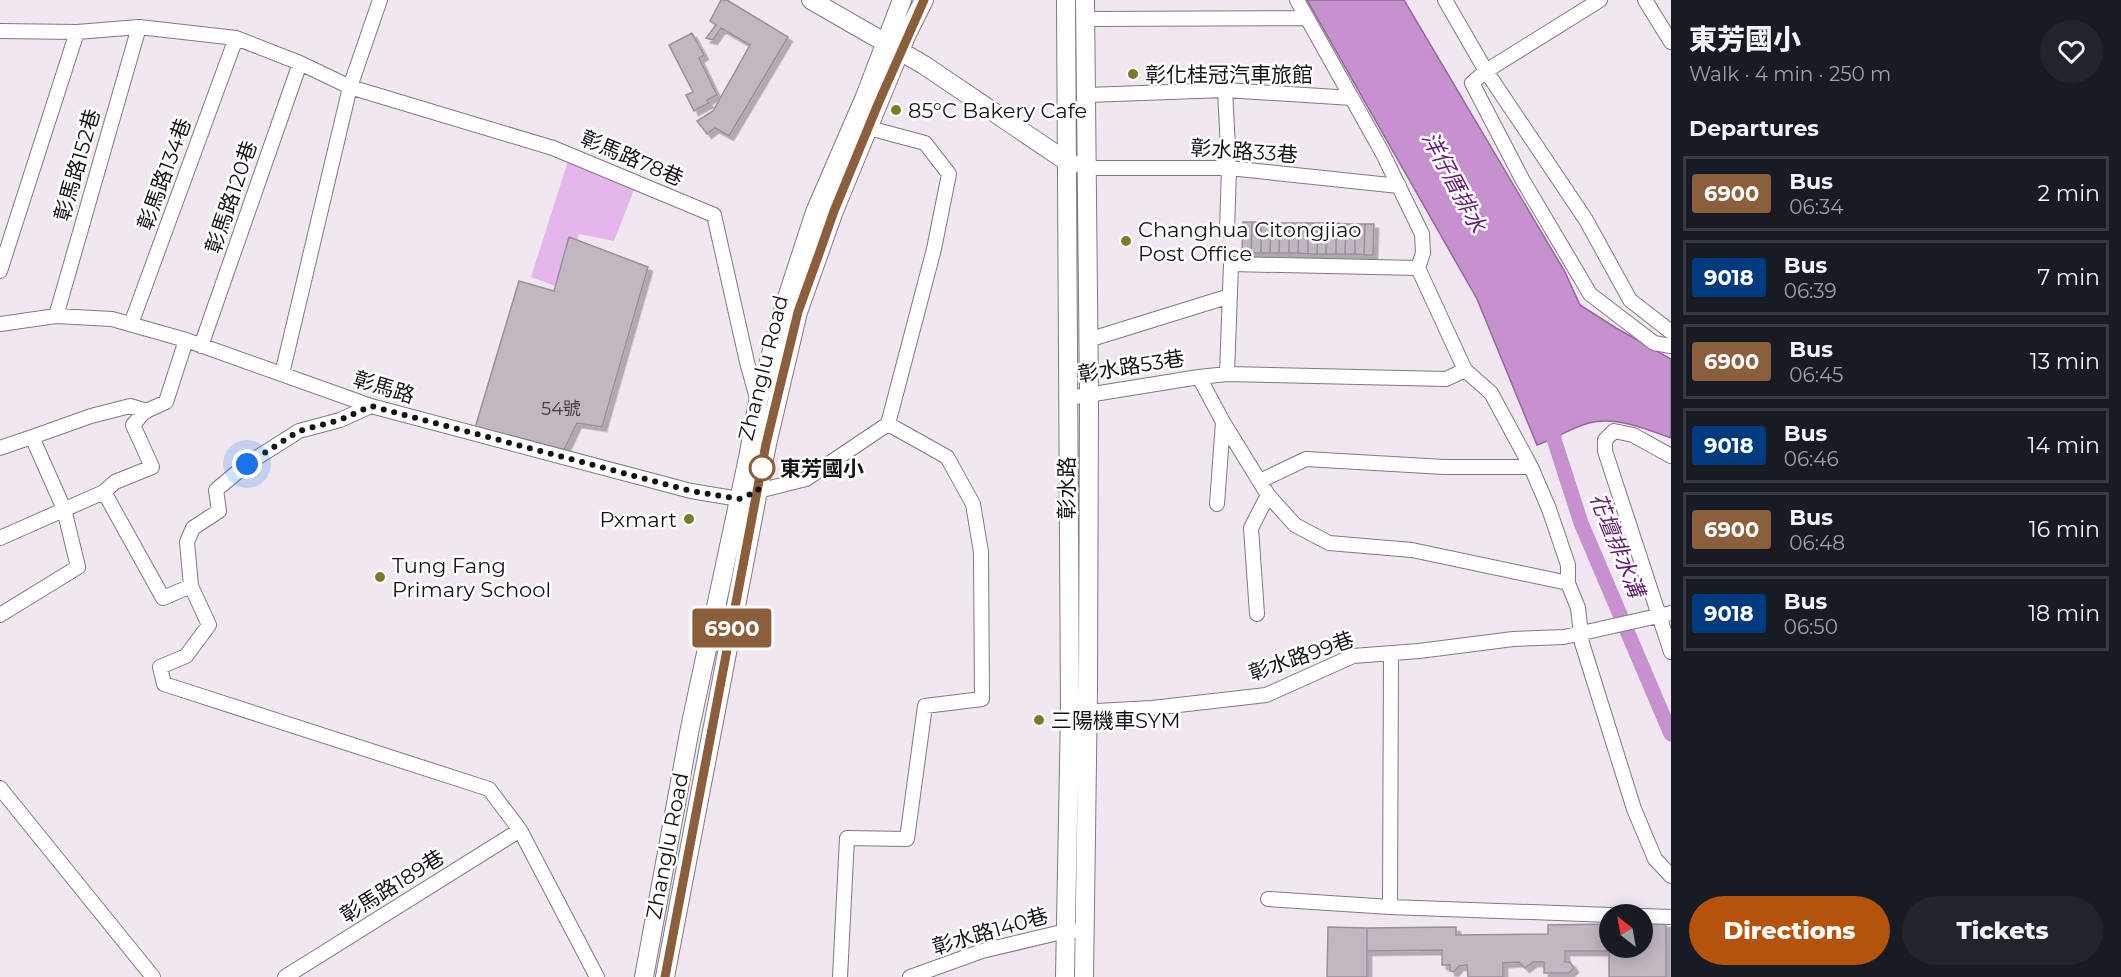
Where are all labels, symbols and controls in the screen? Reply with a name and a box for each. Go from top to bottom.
button: heart [2040,20,2103,83]
text: 東芳國小 [1689,22,1801,56]
place label: 彰化桂冠汽車旅館 [1145,62,1313,87]
text: Walk · 4 min · 250 m [1689,62,1891,86]
marker: 彰化桂冠汽車旅館 [1126,67,1140,81]
place label: 85°C Bakery Cafe [908,98,1087,123]
marker: 85°C Bakery Cafe [889,103,903,117]
street label: 彰馬路152巷 [49,106,105,224]
street label: 彰馬路134巷 [132,115,196,233]
text: Departures [1689,115,1819,142]
street label: 彰馬路78巷 [577,125,687,191]
water label: 洋仔厝排水 [1416,127,1492,238]
street label: 彰水路33巷 [1189,135,1299,167]
street label: 彰馬路120巷 [200,137,262,257]
text: Bus [1789,168,1833,195]
text: 2 min [2038,180,2100,207]
text: 6900 [1704,181,1759,206]
text: 06:34 [1789,195,1843,219]
place label: Changhua Citongjiao Post Office [1138,217,1361,266]
marker: Changhua Citongjiao Post Office [1119,234,1133,248]
text: Bus [1784,252,1827,279]
text: 7 min [2037,264,2100,291]
text: 9018 [1704,265,1754,290]
text: 06:39 [1784,279,1837,303]
street label: Zhanglu Road [733,293,793,443]
text: Bus [1789,336,1833,363]
street label: 彰水路53巷 [1076,345,1186,387]
text: 13 min [2030,348,2100,375]
text: 6900 [1704,349,1759,374]
text: 06:45 [1789,363,1843,387]
street label: 彰馬路 [350,366,418,408]
house number: 54號 [541,398,581,420]
text: Bus [1784,420,1827,447]
text: 14 min [2028,432,2100,459]
text: 9018 [1704,433,1754,458]
text: 06:46 [1784,447,1839,471]
your location [232,449,262,479]
marker: 東芳國小 [749,455,775,481]
place label: 東芳國小 [780,456,864,481]
street label: 彰水路 [1054,457,1079,520]
water label: 花壇排水溝 [1584,489,1651,604]
text: Bus [1789,504,1833,531]
place label: Pxmart [599,507,677,532]
marker: Pxmart [682,512,696,526]
text: 16 min [2029,516,2100,543]
text: 6900 [1704,517,1759,542]
text: 06:48 [1789,531,1845,555]
place label: Tung Fang Primary School [392,553,551,602]
marker: Tung Fang Primary School [373,570,387,584]
text: Bus [1784,588,1827,615]
text: 18 min [2028,600,2100,627]
text: 9018 [1704,601,1754,626]
line badge: 6900 [690,608,774,648]
text: 06:50 [1784,615,1838,639]
text: 6900 [704,616,760,641]
street label: 彰水路99巷 [1245,626,1357,686]
place label: 三陽機車SYM [1051,708,1181,733]
marker: 三陽機車SYM [1032,713,1046,727]
street label: Zhanglu Road [641,770,693,922]
street label: 彰馬路189巷 [335,844,449,928]
button: Directions [1689,896,1890,965]
button: Tickets [1902,896,2103,965]
street label: 彰水路140巷 [929,903,1051,959]
north arrow [1599,904,1653,958]
map controls [1599,904,1653,958]

